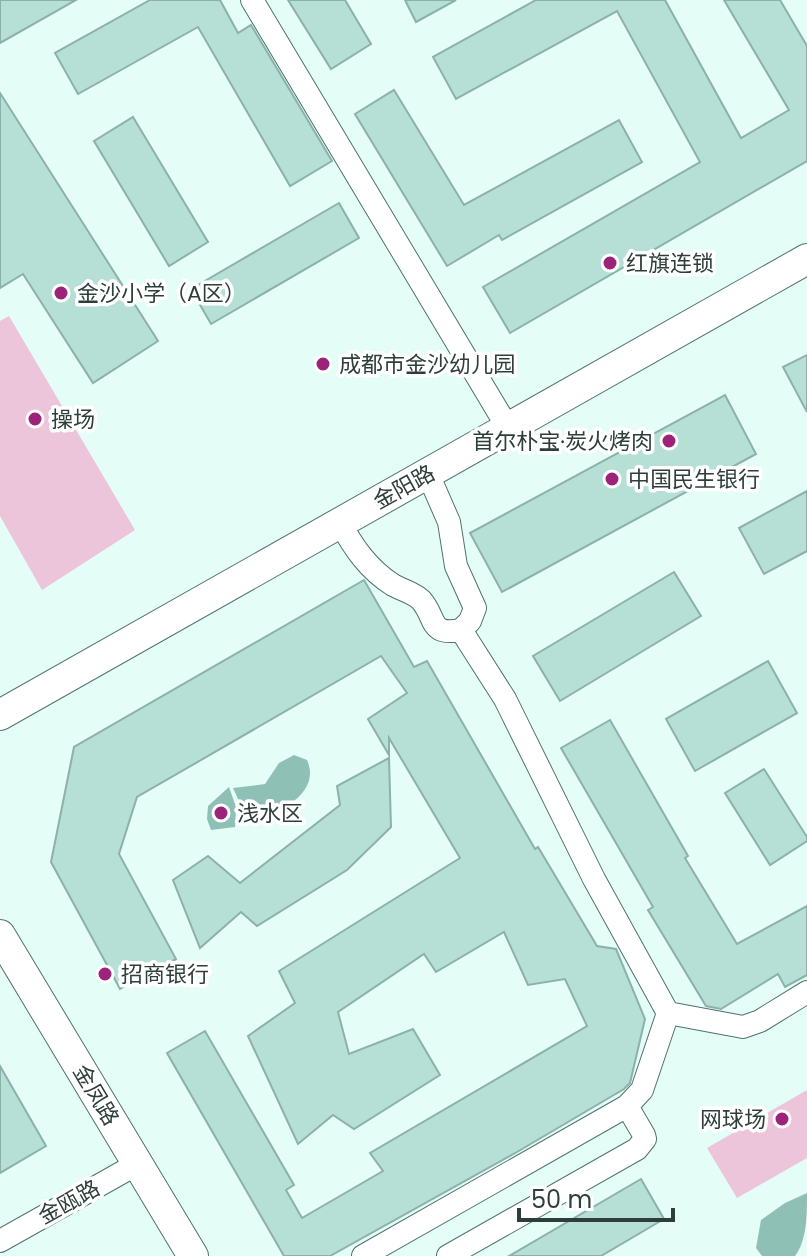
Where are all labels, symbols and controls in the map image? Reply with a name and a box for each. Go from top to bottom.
place label: 红旗连锁 [626,248,714,279]
marker: 红旗连锁 [601,254,619,272]
place label: 金沙小学（A区） [77,278,246,309]
marker: 金沙小学（A区） [52,284,70,302]
place label: 成都市金沙幼儿园 [339,349,515,380]
marker: 成都市金沙幼儿园 [314,355,332,373]
place label: 操场 [51,404,95,435]
marker: 操场 [26,410,44,428]
place label: 首尔朴宝·炭火烤肉 [472,426,653,457]
marker: 首尔朴宝·炭火烤肉 [660,432,678,450]
street label: 金阳路 [368,457,440,517]
place label: 中国民生银行 [628,464,760,495]
marker: 中国民生银行 [603,470,621,488]
place label: 浅水区 [237,798,303,829]
marker: 浅水区 [212,804,230,822]
place label: 招商银行 [121,959,209,990]
marker: 招商银行 [96,965,114,983]
street label: 金凤路 [66,1059,126,1131]
place label: 网球场 [700,1104,766,1135]
marker: 网球场 [773,1110,791,1128]
street label: 金瓯路 [33,1172,105,1232]
scale bar [519,1172,673,1222]
text: 50 m [531,1183,592,1216]

